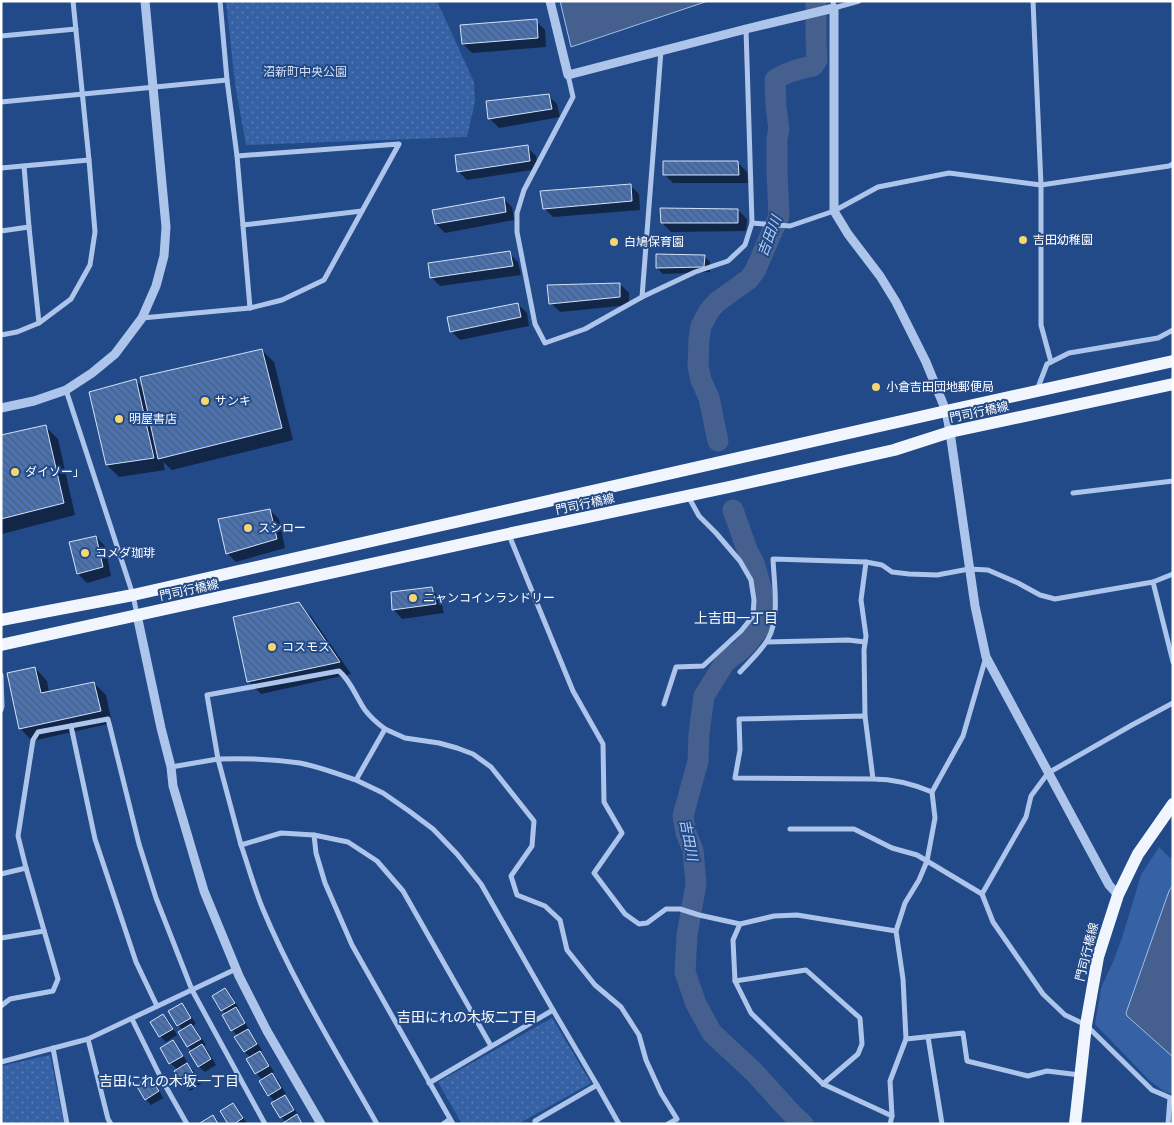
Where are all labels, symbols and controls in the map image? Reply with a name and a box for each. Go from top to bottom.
park label: 沼新町中央公園 [263,65,347,79]
water label: 吉田川 [754,212,786,259]
place label: 吉田幼稚園 [1033,233,1093,247]
marker: 吉田幼稚園 [1017,234,1029,246]
place label: 白鳩保育園 [624,235,684,249]
marker: 白鳩保育園 [608,236,620,248]
place label: 小倉吉田団地郵便局 [886,380,994,394]
marker: 小倉吉田団地郵便局 [870,381,882,393]
place label: サンキ [215,394,251,408]
marker: サンキ [199,395,211,407]
street label: 門司行橋線 [948,399,1010,425]
place label: 明屋書店 [129,412,177,426]
marker: 明屋書店 [113,413,125,425]
place label: ダイソー」 [25,465,85,479]
marker: ダイソー」 [9,466,21,478]
street label: 門司行橋線 [554,491,616,517]
place label: スシロー [258,521,306,535]
marker: スシロー [242,522,254,534]
place label: コメダ珈琲 [95,546,155,560]
marker: コメダ珈琲 [79,547,91,559]
street label: 門司行橋線 [158,577,220,603]
place label: ニャンコインランドリー [423,591,555,605]
marker: ニャンコインランドリー [407,592,419,604]
district label: 上吉田一丁目 [694,610,778,627]
place label: コスモス [282,640,330,654]
marker: コスモス [266,641,278,653]
water label: 吉田川 [676,818,701,864]
street label: 門司行橋線 [1073,921,1101,983]
district label: 吉田にれの木坂二丁目 [397,1009,537,1026]
district label: 吉田にれの木坂一丁目 [99,1073,239,1090]

